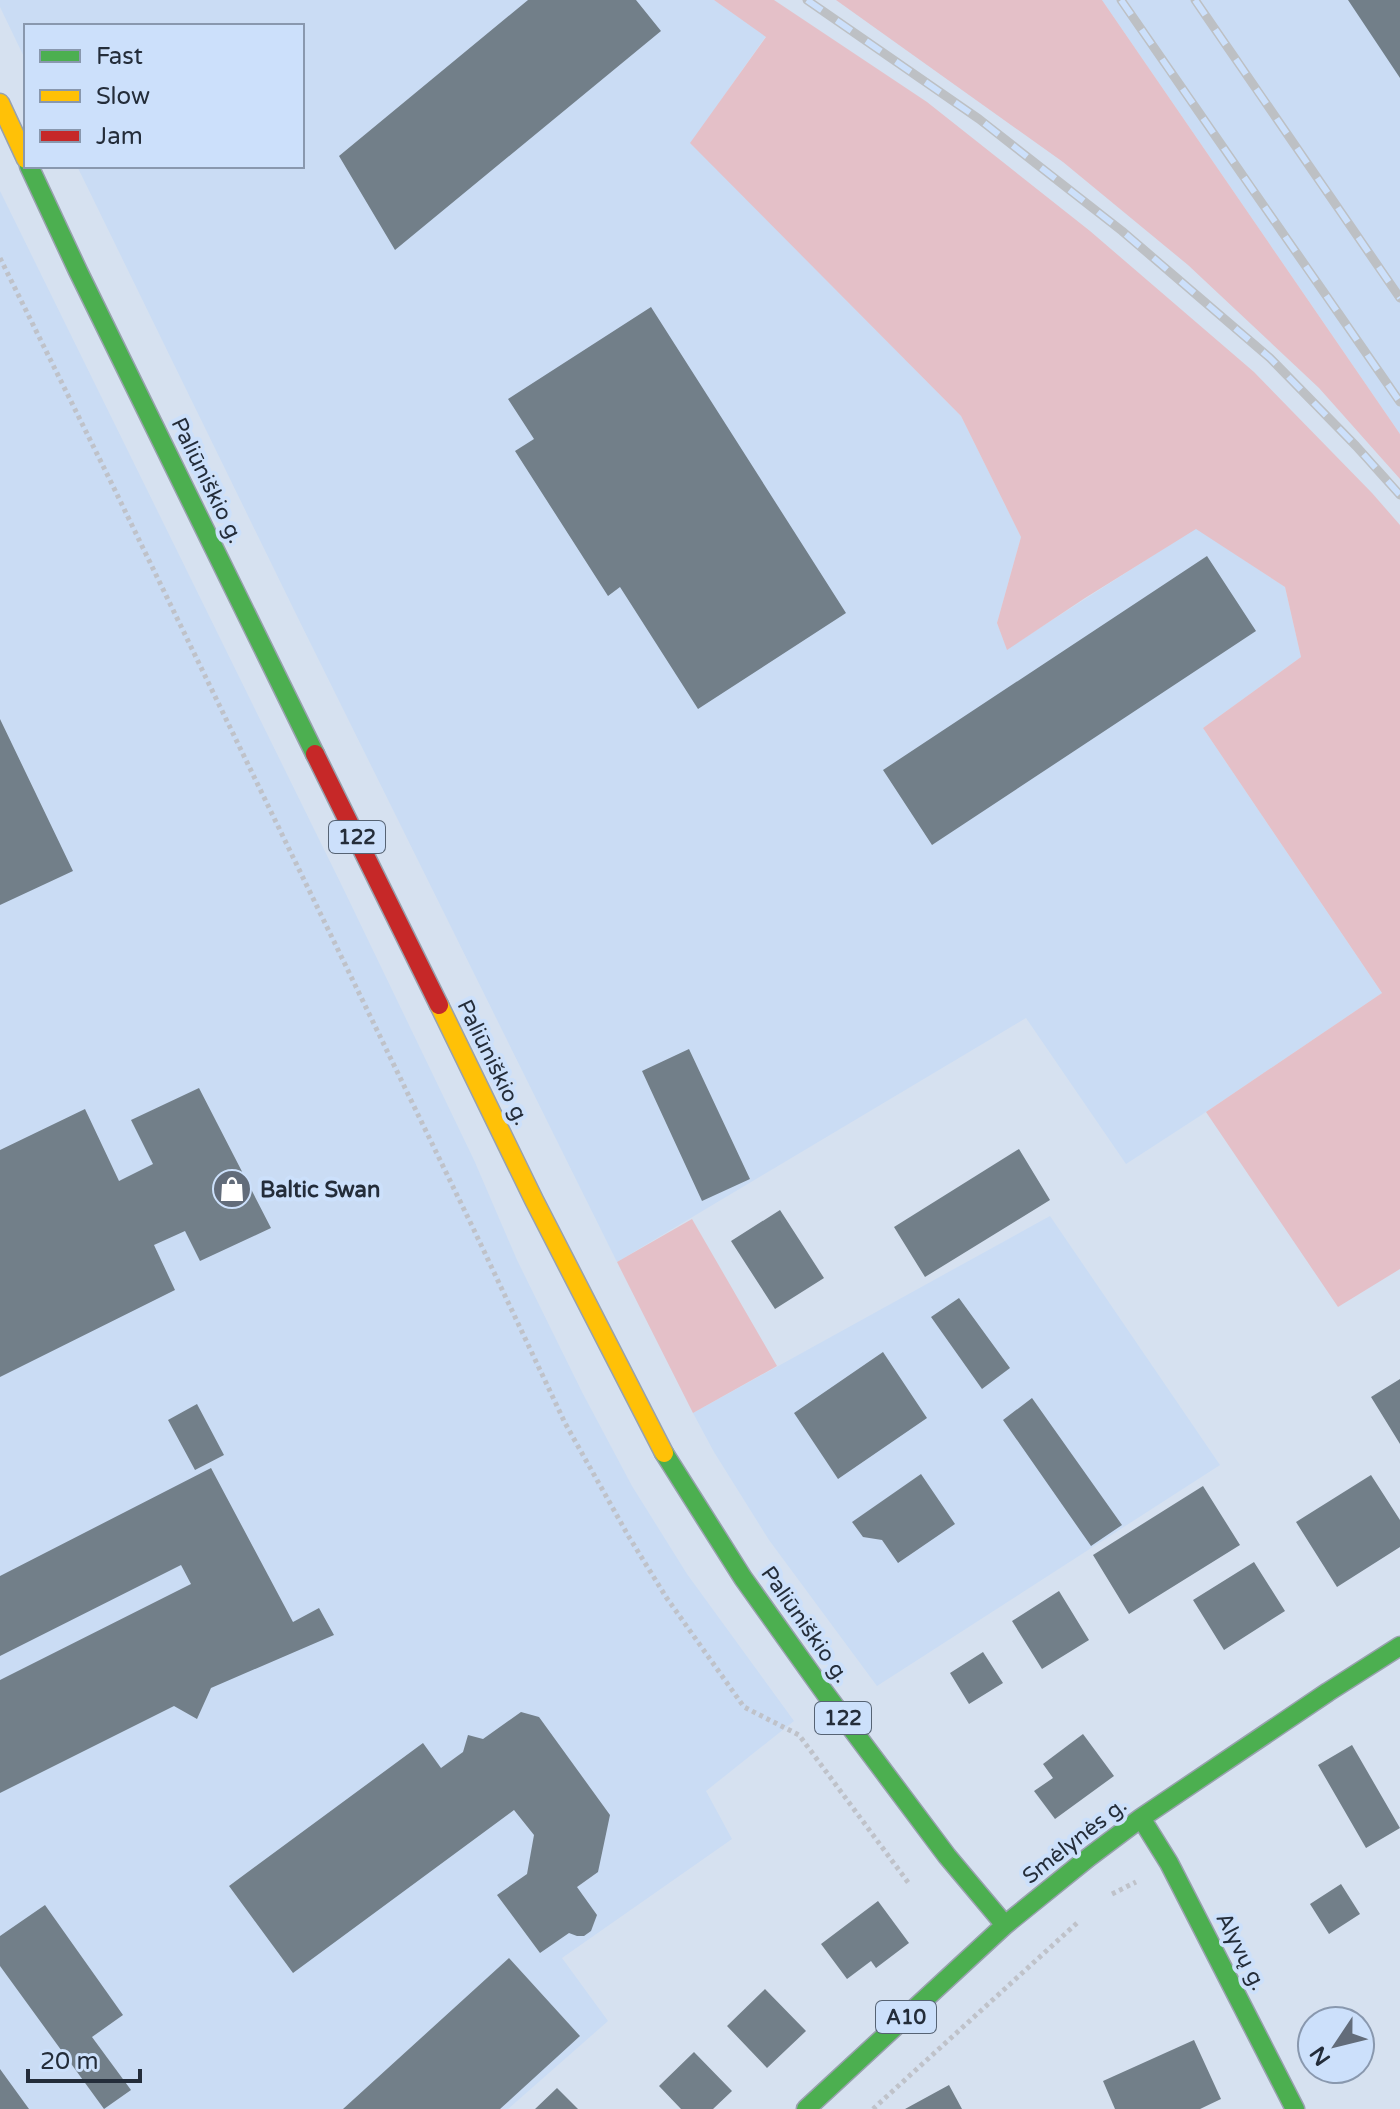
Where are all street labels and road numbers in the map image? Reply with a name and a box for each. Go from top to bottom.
street label: Paliūniškio g. [165,413,249,548]
road number: 122 [329,821,385,853]
street label: Paliūniškio g. [451,995,535,1130]
street label: Paliūniškio g. [755,1561,855,1688]
road number: 122 [815,1702,871,1734]
street label: Smėlynės g. [1017,1792,1132,1890]
street label: Alyvų g. [1210,1908,1272,1995]
road number: A10 [876,2001,936,2033]

